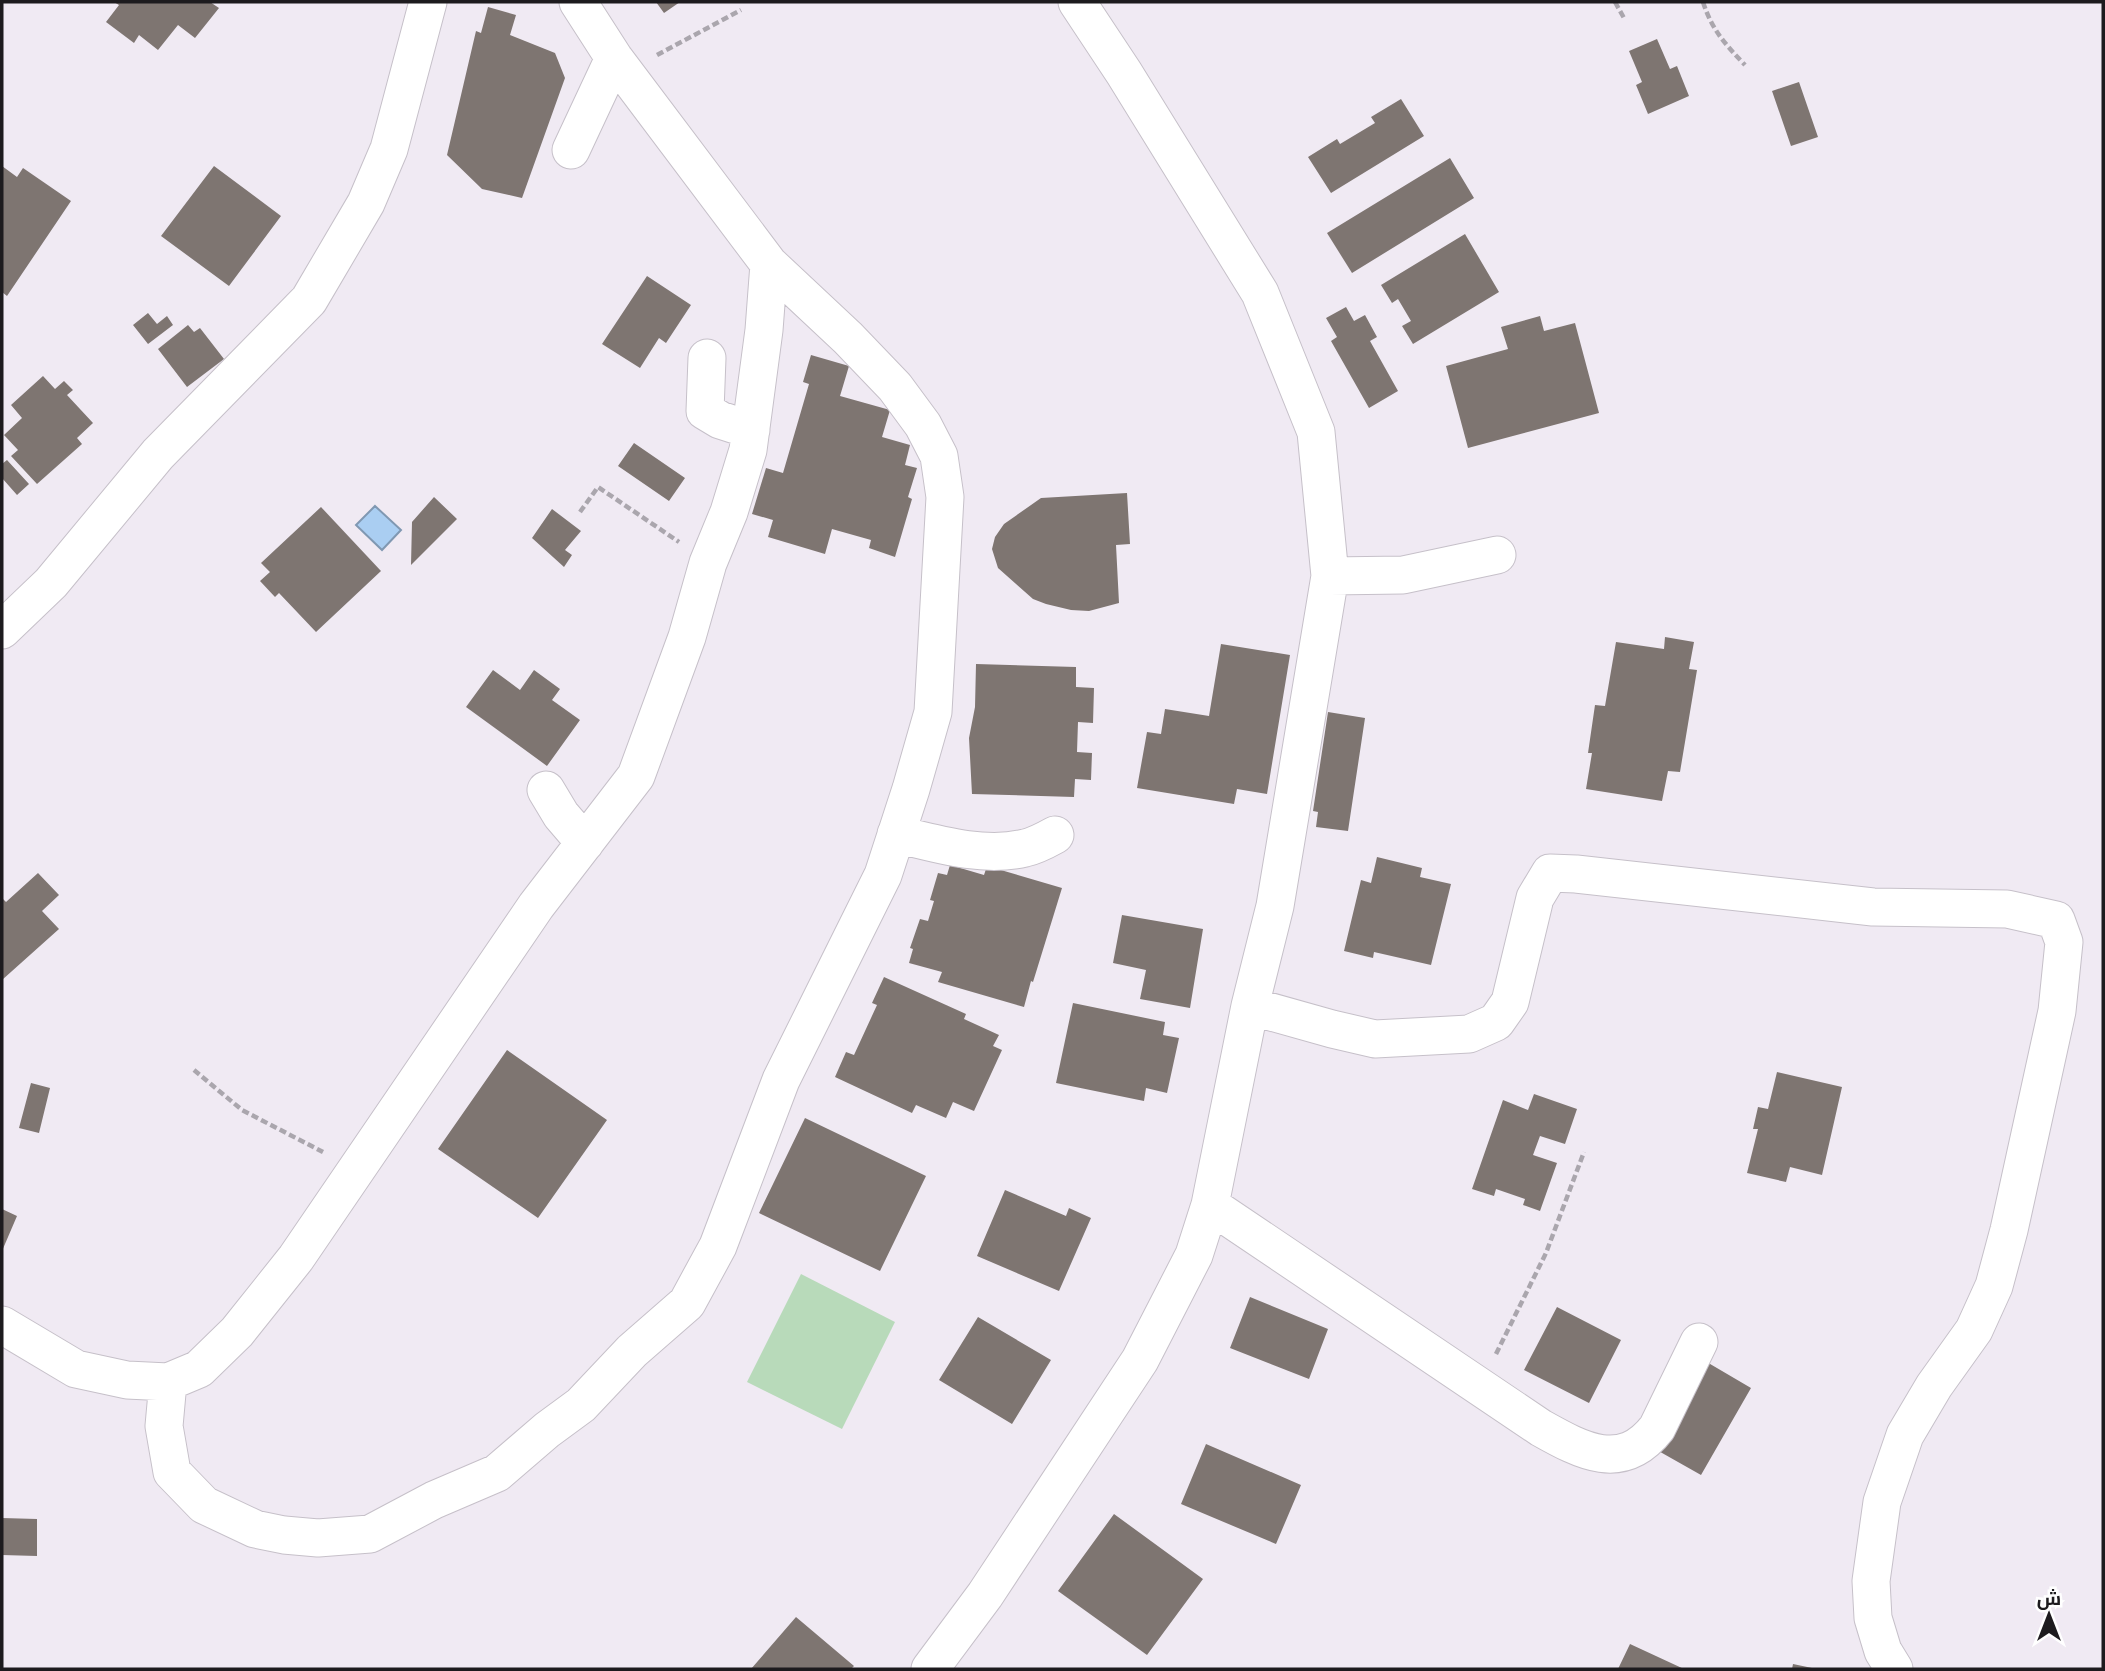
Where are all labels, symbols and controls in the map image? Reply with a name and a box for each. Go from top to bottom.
north arrow [2014,1580,2084,1650]
text: ش [2037,1587,2061,1611]

